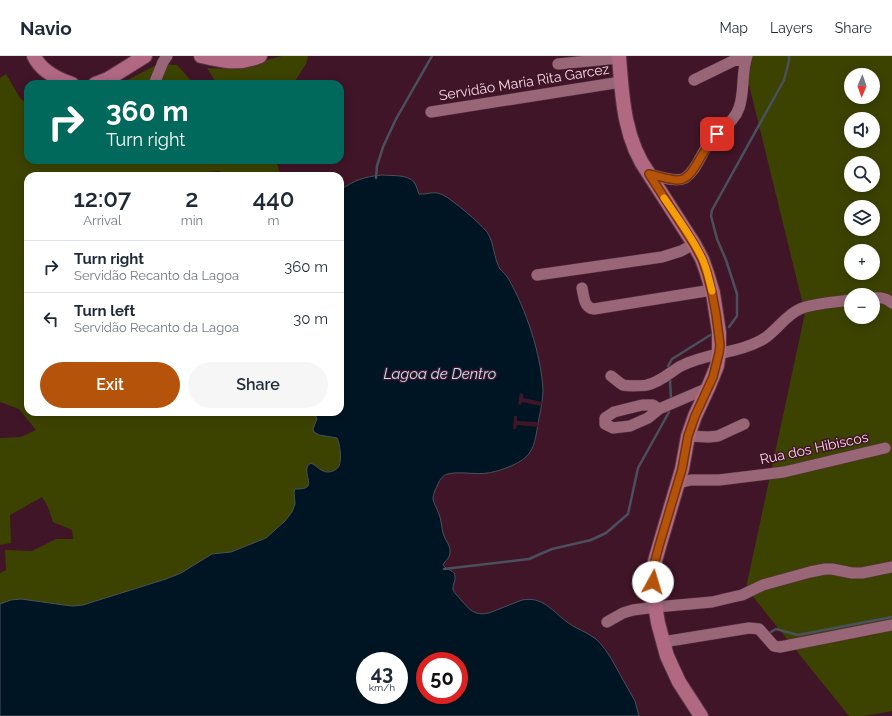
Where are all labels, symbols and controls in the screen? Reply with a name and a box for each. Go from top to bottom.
text: Navio [20,17,72,39]
text: Map [720,20,748,36]
text: Layers [770,20,813,36]
text: Share [835,20,872,36]
street label: Servidão Maria Rita Garcez [438,61,610,103]
north arrow [844,68,880,104]
map controls [844,68,880,324]
text: 360 m [106,95,189,128]
icon: right [40,96,92,148]
button: sound [844,112,880,148]
pin [700,117,734,151]
icon: arrive [706,123,728,145]
text: Turn right [106,129,185,150]
button: search [844,156,880,192]
text: 12:07 [74,184,131,213]
text: 2 [185,184,199,213]
text: 440 [253,184,294,213]
button: layers [844,200,880,236]
text: Arrival [83,213,121,228]
text: min [181,213,203,228]
text: m [268,213,280,228]
button: + [844,244,880,280]
text: Turn right [74,250,144,268]
icon: right [40,256,62,278]
text: 360 m [284,258,328,276]
text: Servidão Recanto da Lagoa [74,268,239,283]
button: − [844,288,880,324]
text: Turn left [74,302,135,320]
icon: left [40,308,62,330]
text: 30 m [293,310,328,328]
text: Servidão Recanto da Lagoa [74,320,239,335]
button: Exit [40,362,180,408]
button: Share [188,362,328,408]
water label: Lagoa de Dentro [384,365,496,383]
street label: Rua dos Hibiscos [758,429,870,467]
position arrow [632,561,674,603]
speed limit sign: 50 [416,652,468,704]
text: 43 [371,661,393,685]
text: km/h [369,682,395,693]

